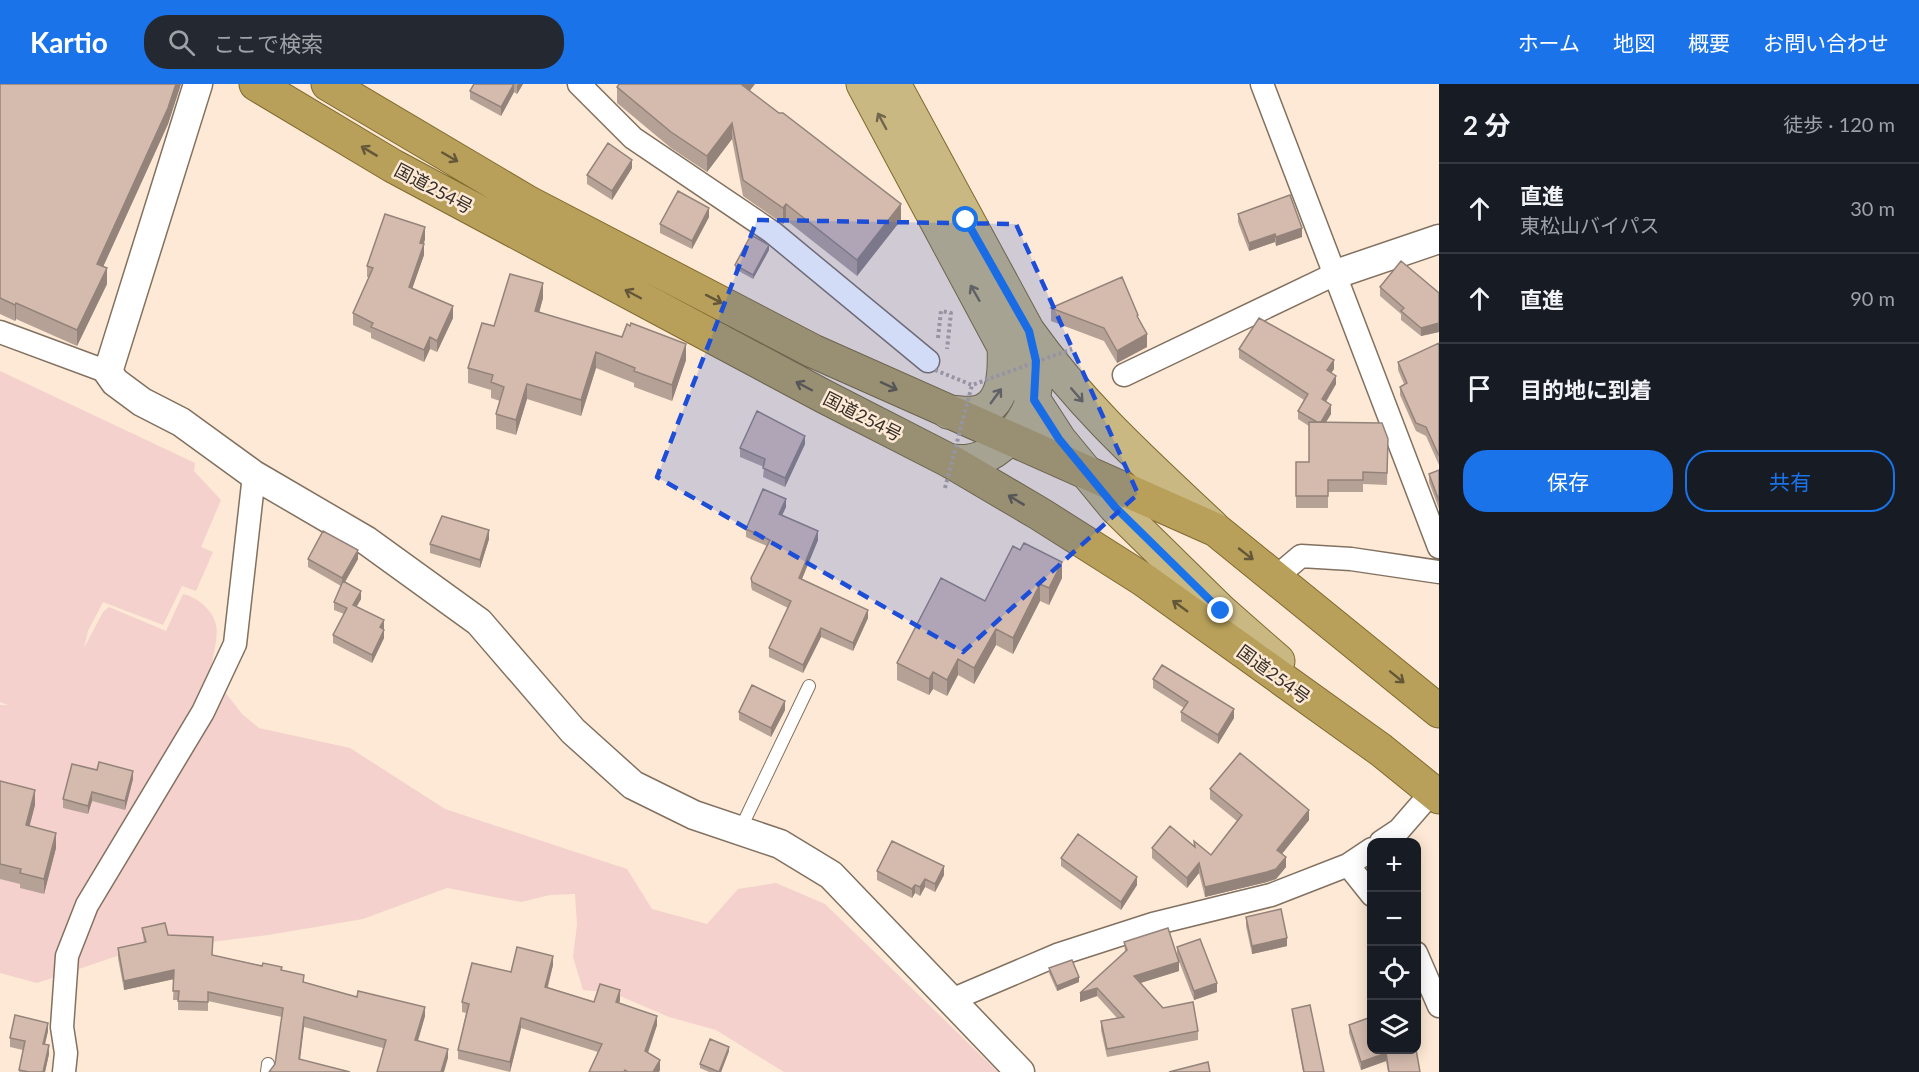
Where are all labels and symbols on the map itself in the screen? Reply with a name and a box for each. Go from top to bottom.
one-way arrow [876,113,888,130]
one-way arrow [361,145,378,157]
one-way arrow [441,152,458,164]
street label: 国道254号 [391,158,477,218]
route start [952,206,978,232]
one-way arrow [968,285,980,302]
one-way arrow [624,288,642,299]
one-way arrow [705,293,722,305]
one-way arrow [796,380,814,391]
one-way arrow [879,381,897,392]
one-way arrow [1069,386,1083,402]
street label: 国道254号 [820,387,906,445]
one-way arrow [990,389,1002,405]
one-way arrow [1008,494,1025,506]
one-way arrow [1238,547,1254,560]
route end [1207,597,1233,623]
one-way arrow [1172,600,1188,612]
street label: 国道254号 [1233,640,1315,708]
one-way arrow [1389,670,1405,683]

